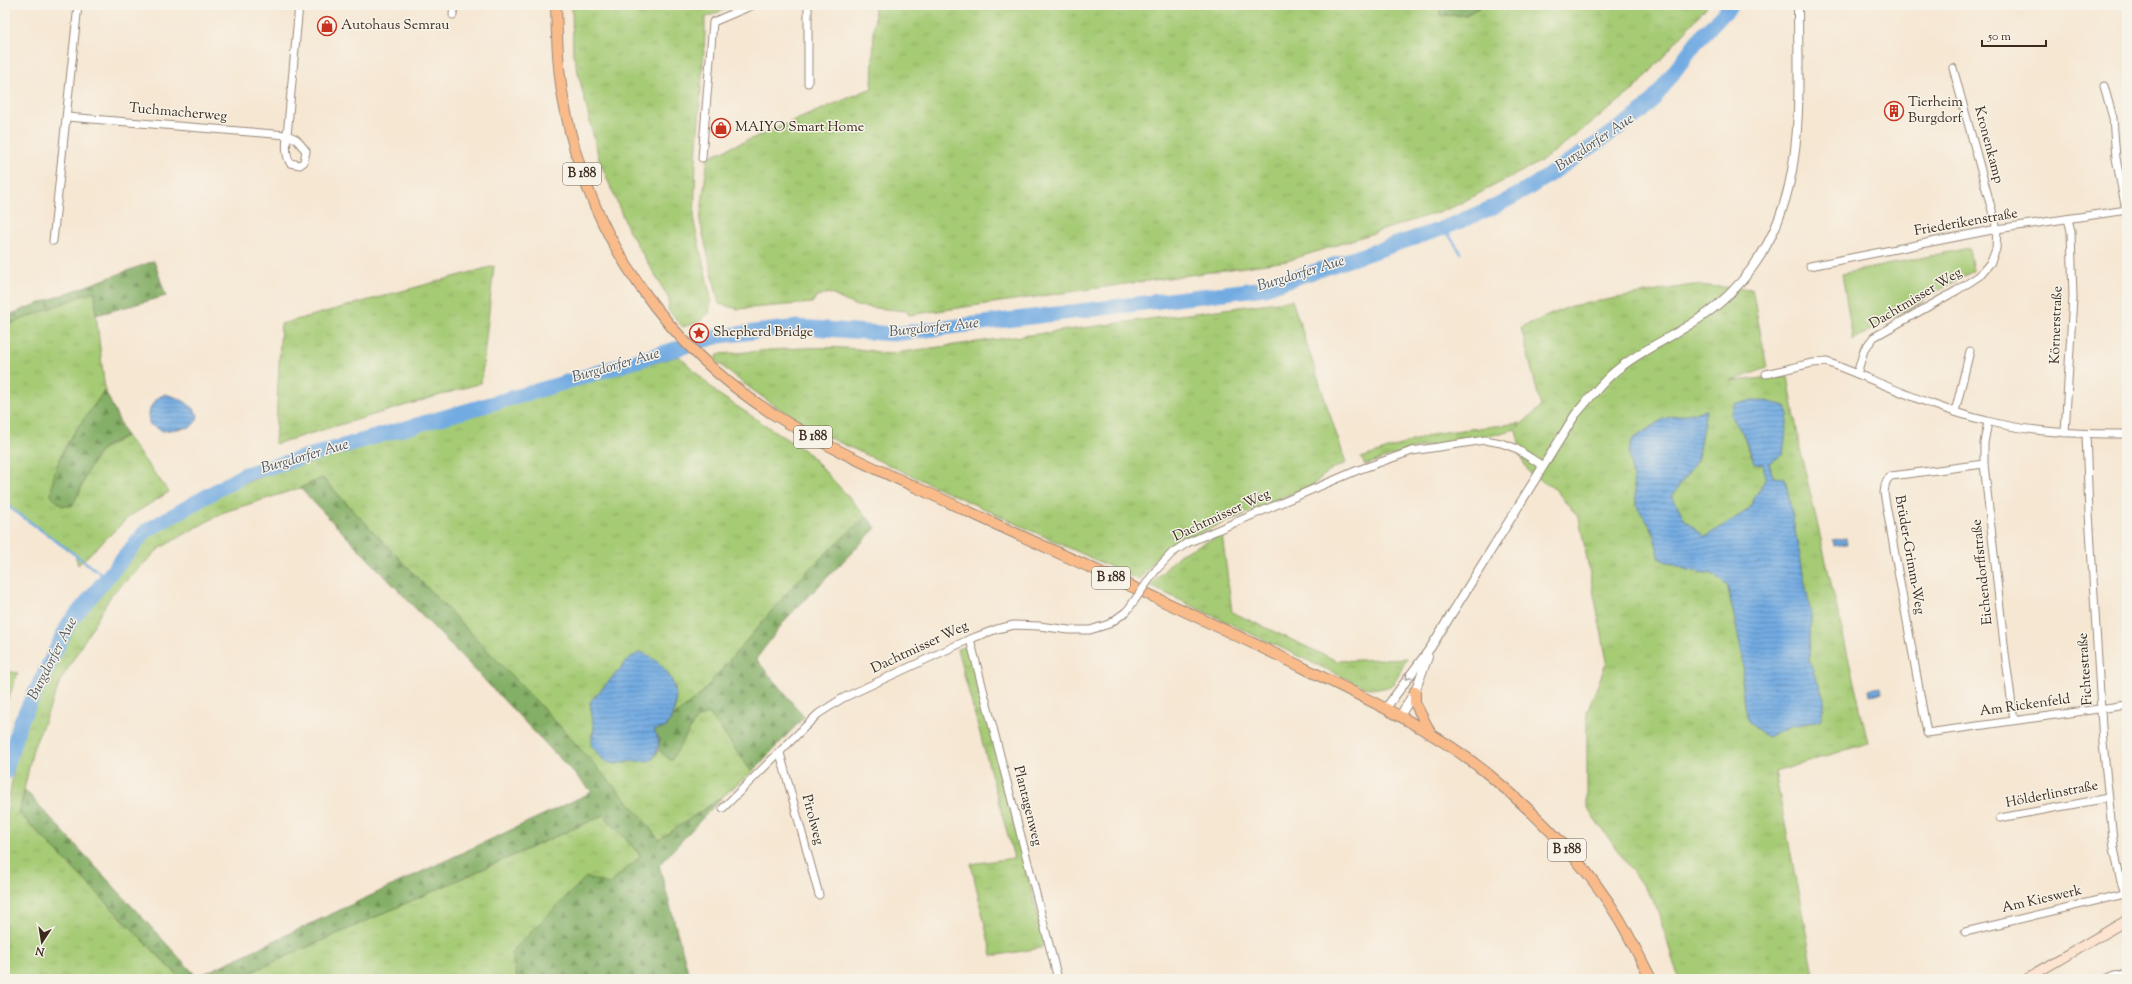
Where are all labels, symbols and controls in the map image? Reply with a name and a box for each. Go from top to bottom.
shop icon: Autohaus Semrau [316,15,338,37]
place label: Autohaus Semrau [341,16,449,36]
scale bar [1982,22,2046,48]
text: 50 m [1987,28,2011,46]
place label: Tierheim Burgdorf [1908,93,1964,129]
street label: Tuchmacherweg [128,99,228,127]
building icon: Tierheim Burgdorf [1883,100,1905,122]
street label: Kronenkamp [1968,104,2008,186]
water label: Burgdorfer Aue [1552,109,1638,177]
shop icon: MAIYO Smart Home [710,117,732,139]
place label: MAIYO Smart Home [735,118,864,138]
road number: B 188 [563,163,601,185]
street label: Friederikenstraße [1913,204,2019,242]
water label: Burgdorfer Aue [1255,251,1347,297]
street label: Dachtmisser Weg [1866,263,1966,335]
street label: Körnerstraße [2046,286,2068,364]
water label: Burgdorfer Aue [888,313,980,343]
place icon: Shepherd Bridge [688,322,710,344]
place label: Shepherd Bridge [713,323,813,343]
water label: Burgdorfer Aue [570,343,662,389]
road number: B 188 [794,426,832,448]
water label: Burgdorfer Aue [259,434,351,480]
street label: Dachtmisser Weg [1170,485,1274,547]
street label: Brüder-Grimm-Weg [1889,494,1929,616]
street label: Eichendorffstraße [1967,518,1999,626]
road number: B 188 [1092,567,1130,589]
water label: Burgdorfer Aue [23,614,83,704]
street label: Dachtmisser Weg [868,617,972,679]
street label: Fichtestraße [2073,632,2099,706]
one-way arrow [1406,673,1413,680]
street label: Am Rickenfeld [1979,690,2072,722]
street label: Plantagenweg [1007,764,1047,848]
street label: Hölderlinstraße [2004,776,2100,814]
street label: Pirolweg [796,792,828,848]
road number: B 188 [1548,839,1586,861]
street label: Am Kieswerk [2000,881,2084,919]
north arrow [22,922,62,962]
text: N [34,942,47,960]

